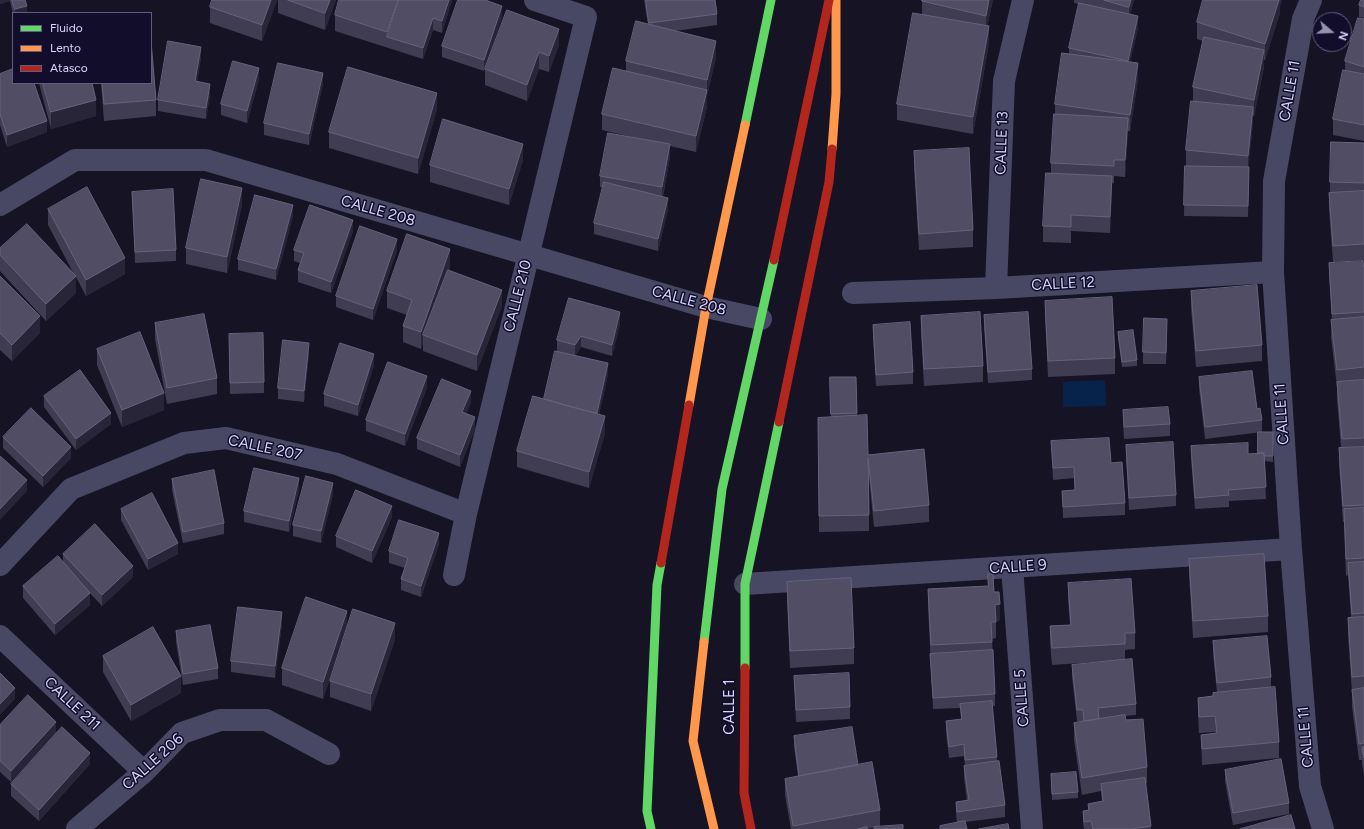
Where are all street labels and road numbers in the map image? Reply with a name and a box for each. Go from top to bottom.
street label: CALLE 11 [1276,59,1304,123]
street label: CALLE 13 [992,111,1012,175]
street label: CALLE 208 [339,192,417,230]
street label: CALLE 210 [500,258,536,334]
street label: CALLE 12 [1031,273,1095,295]
street label: CALLE 208 [650,282,728,320]
street label: CALLE 11 [1271,383,1293,445]
street label: CALLE 207 [226,431,304,465]
street label: CALLE 9 [989,556,1047,578]
street label: CALLE 5 [1011,669,1033,727]
street label: CALLE 211 [40,674,104,734]
street label: CALLE 1 [721,679,739,735]
street label: CALLE 11 [1294,706,1318,768]
street label: CALLE 206 [119,730,187,794]

